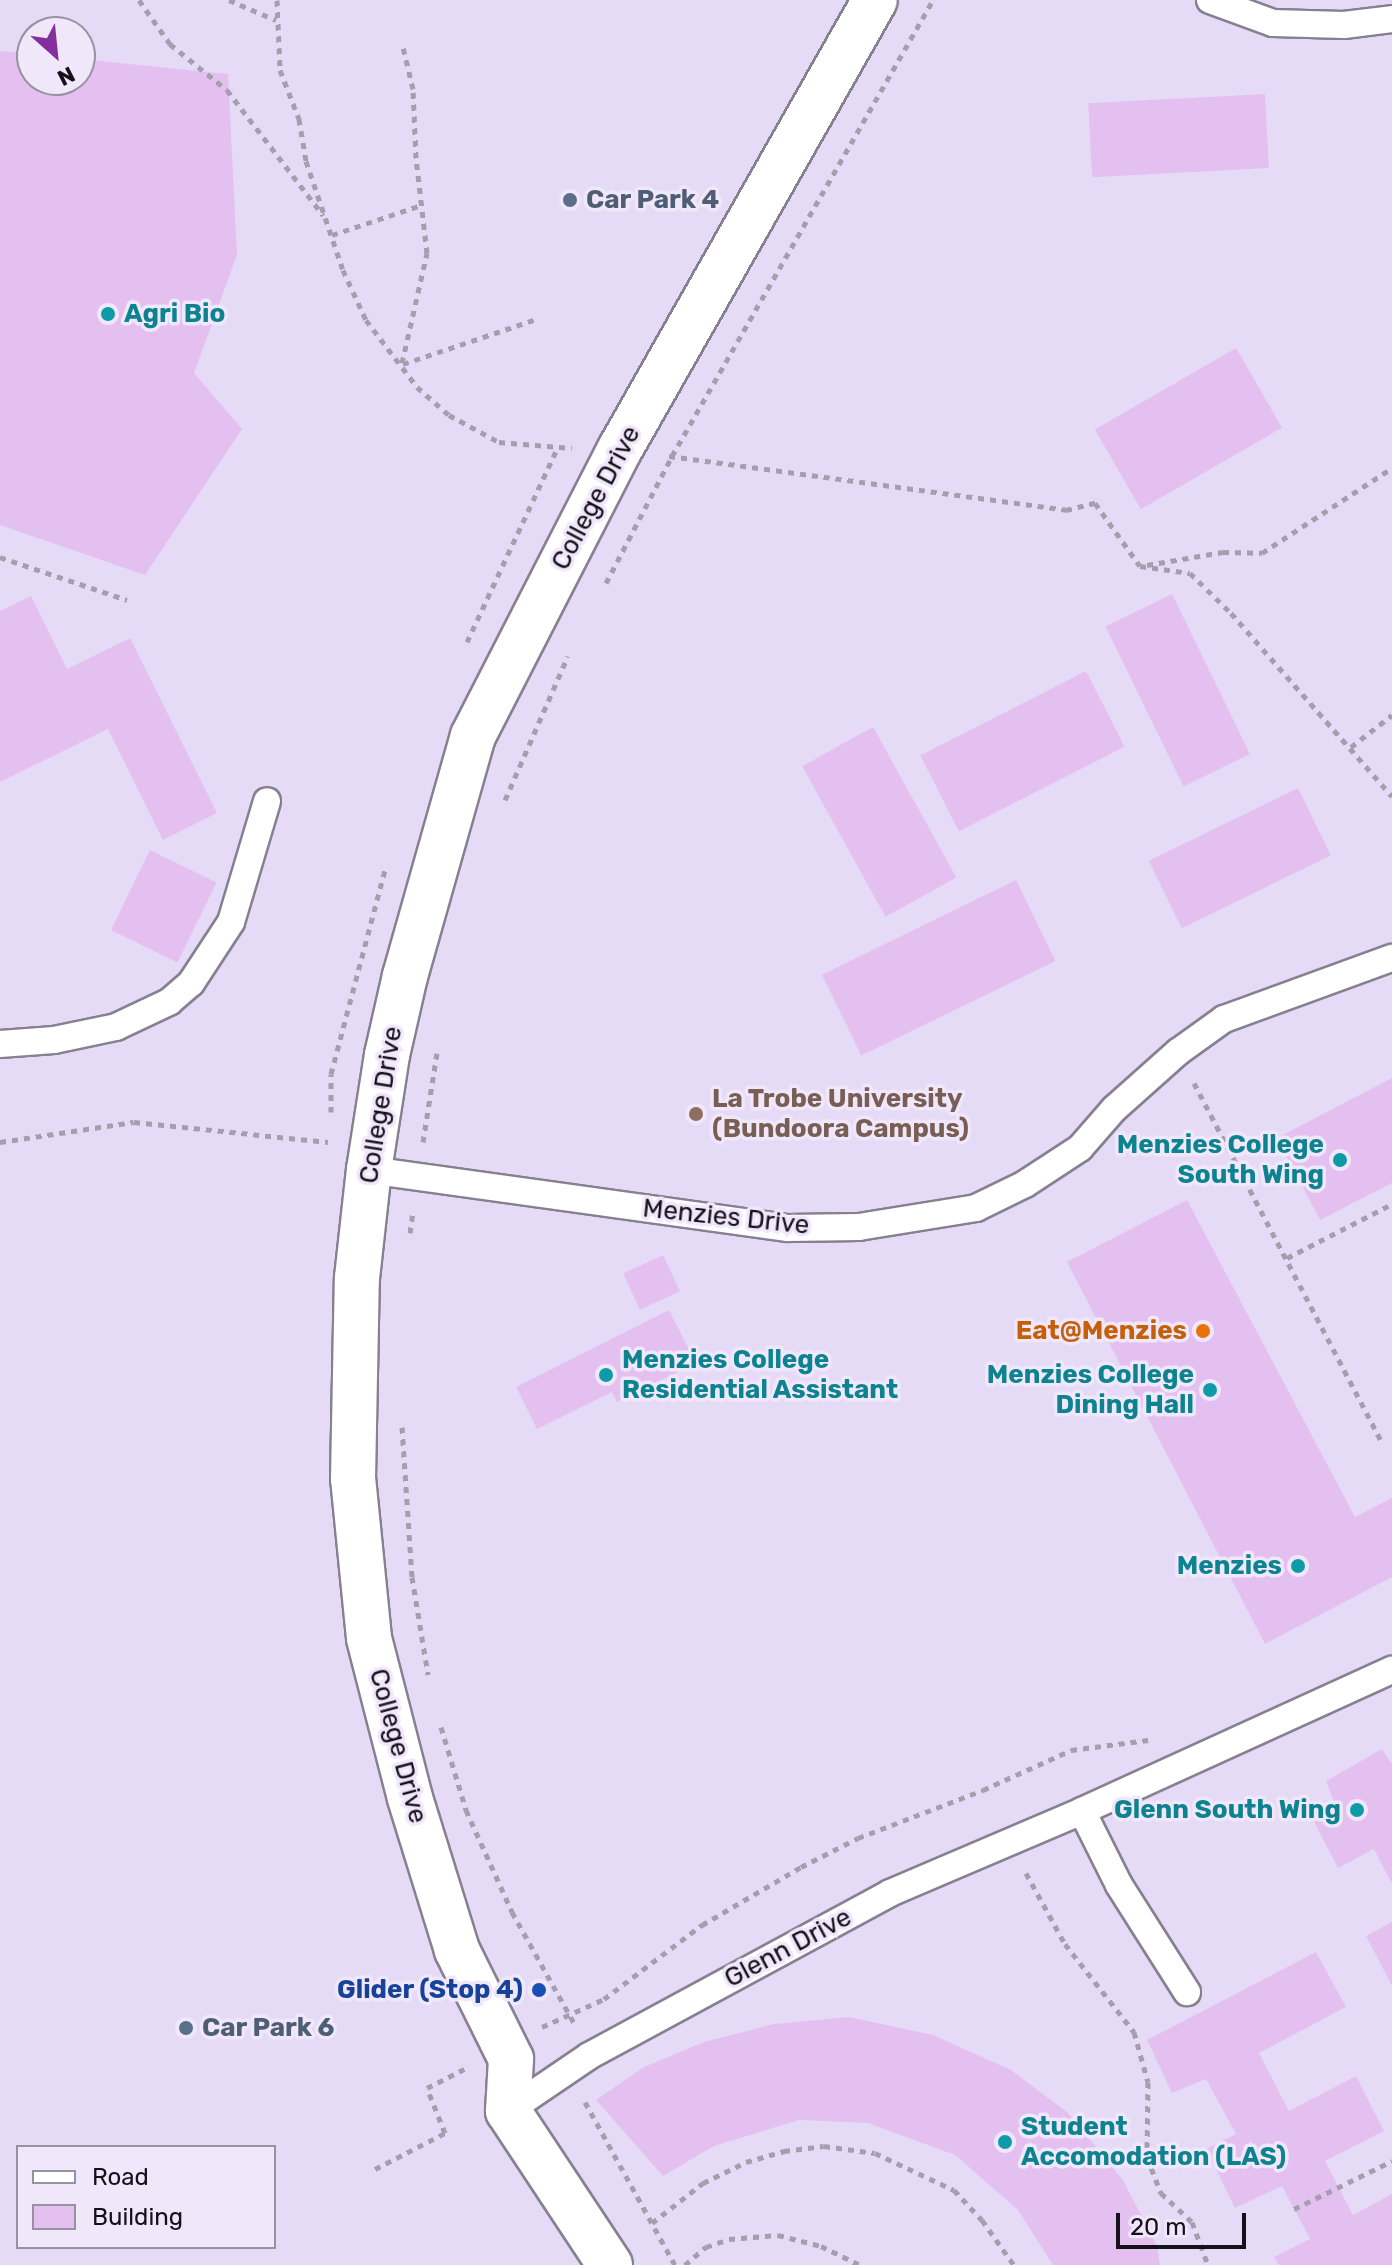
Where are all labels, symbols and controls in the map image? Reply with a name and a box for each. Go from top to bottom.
north arrow [16,16,96,96]
text: N [53,60,79,92]
place label: Car Park 4 [586,184,720,216]
marker: Car Park 4 [561,191,579,209]
place label: Agri Bio [124,298,225,330]
marker: Agri Bio [99,305,117,323]
street label: College Drive [545,421,647,575]
street label: College Drive [353,1024,409,1186]
place label: La Trobe University (Bundoora Campus) [712,1083,969,1144]
marker: La Trobe University (Bundoora Campus) [687,1105,705,1123]
place label: Menzies College South Wing [1117,1129,1324,1190]
marker: Menzies College South Wing [1331,1151,1349,1169]
street label: Menzies Drive [641,1193,811,1241]
place label: Eat@Menzies [1016,1315,1187,1347]
marker: Eat@Menzies [1194,1322,1212,1340]
place label: Menzies College Residential Assistant [622,1344,899,1406]
place label: Menzies College Dining Hall [987,1359,1194,1420]
marker: Menzies College Residential Assistant [597,1366,615,1384]
marker: Menzies College Dining Hall [1201,1381,1219,1399]
place label: Menzies [1177,1550,1282,1582]
marker: Menzies [1289,1557,1307,1575]
street label: College Drive [362,1665,434,1827]
place label: Glenn South Wing [1114,1794,1341,1826]
marker: Glenn South Wing [1348,1801,1366,1819]
street label: Glenn Drive [719,1902,857,1994]
place label: Glider (Stop 4) [336,1974,523,2006]
marker: Glider (Stop 4) [530,1981,548,1999]
place label: Car Park 6 [202,2012,335,2044]
marker: Car Park 6 [177,2019,195,2037]
place label: Student Accomodation (LAS) [1021,2111,1286,2172]
marker: Student Accomodation (LAS) [996,2133,1014,2151]
legend [16,2145,276,2249]
text: Road [92,2163,149,2191]
scale bar [1120,2197,1250,2247]
text: Building [92,2203,183,2231]
text: 20 m [1130,2213,1187,2241]

